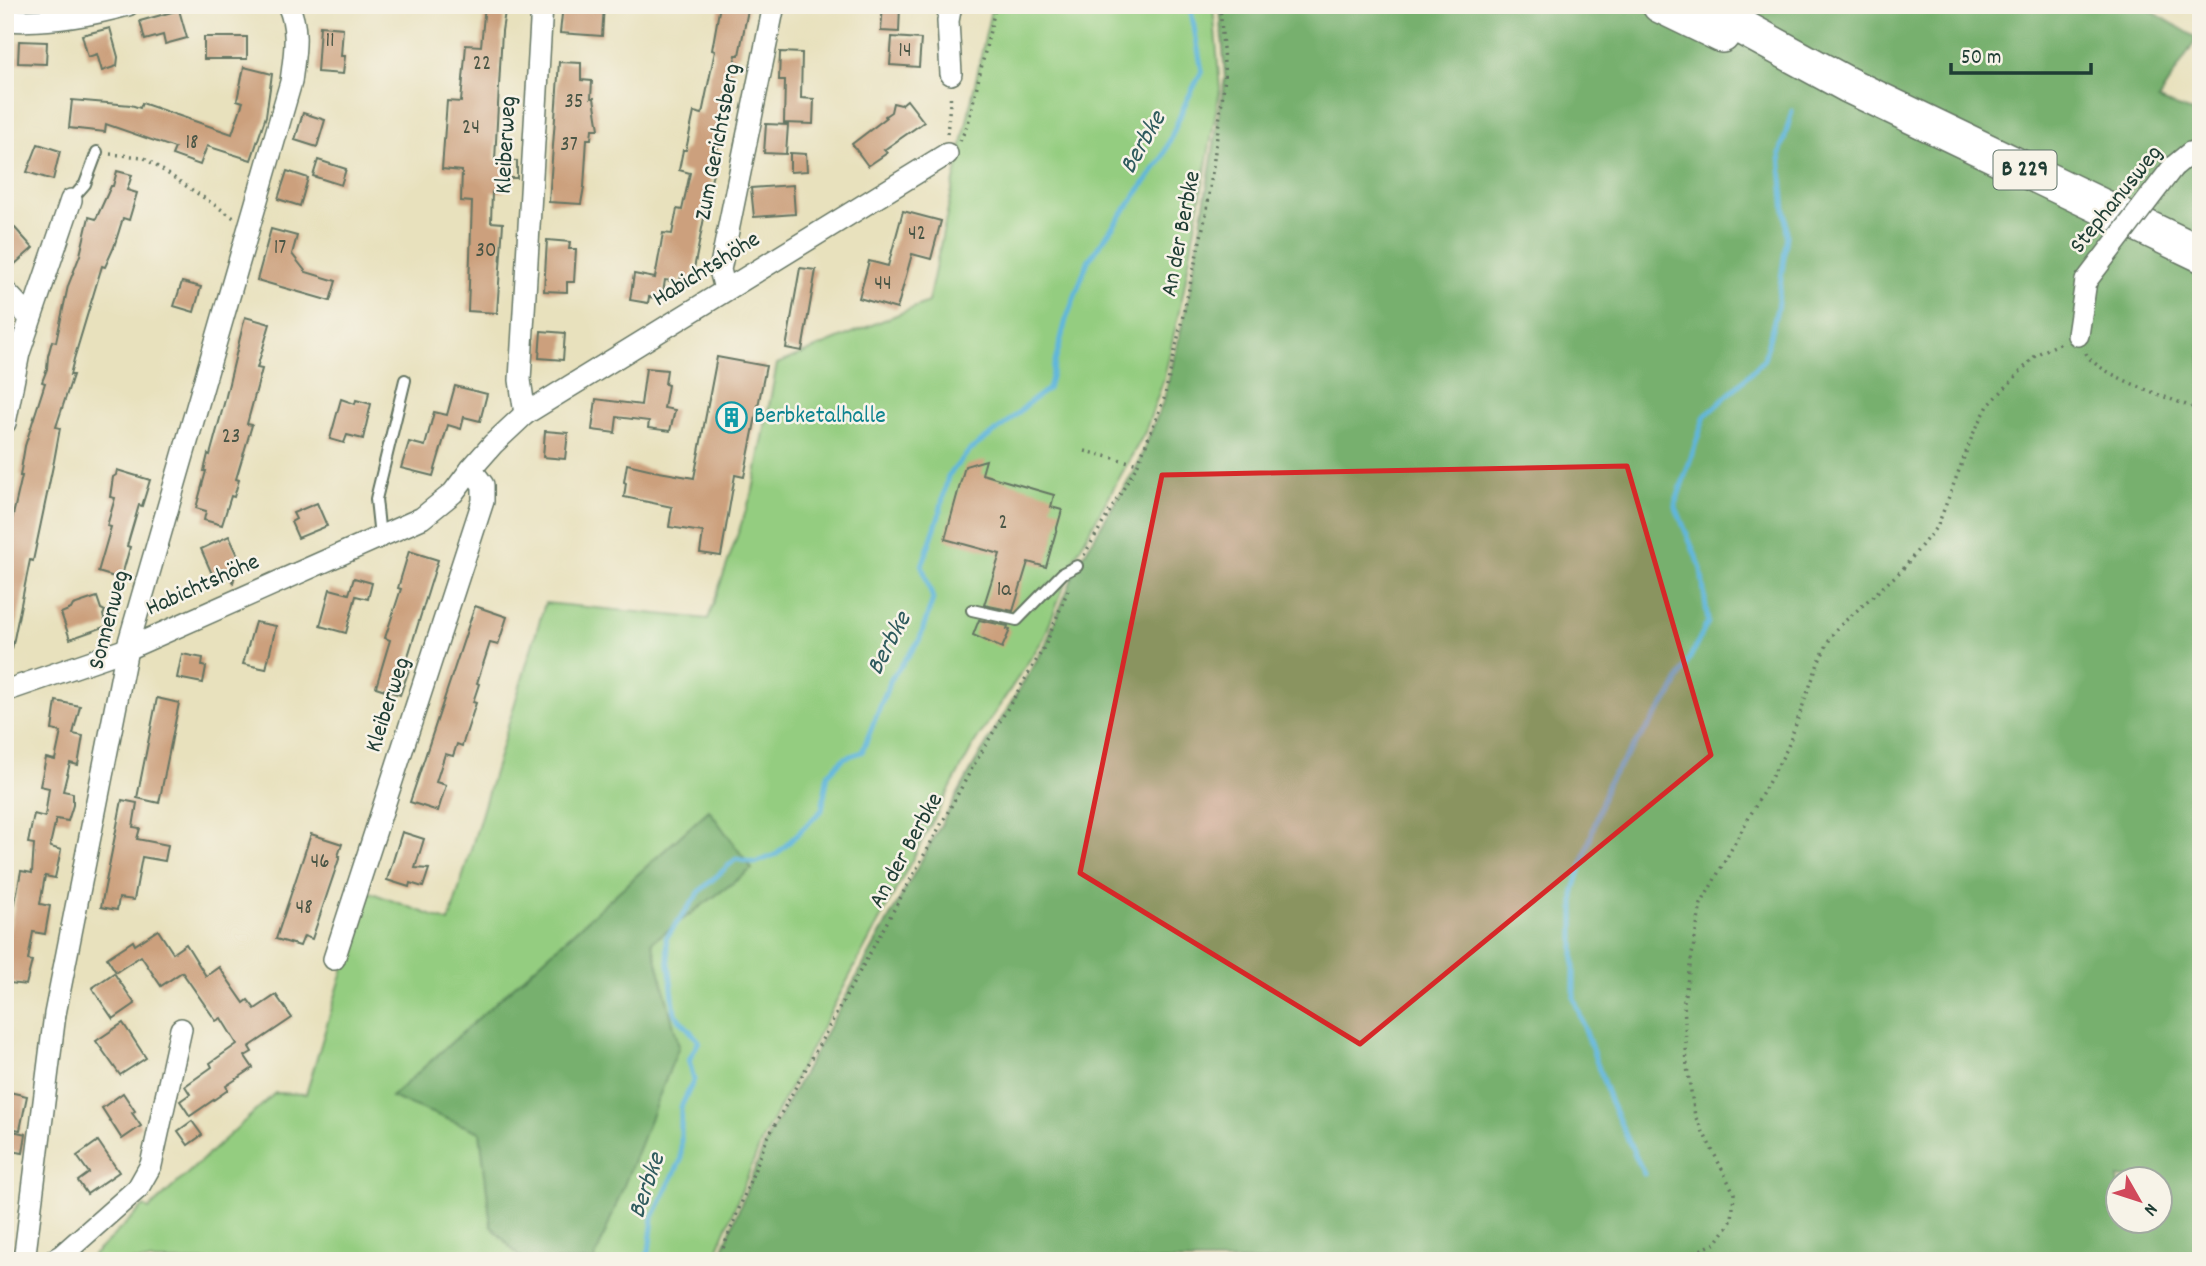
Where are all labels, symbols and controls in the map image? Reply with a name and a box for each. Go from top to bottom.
house number: 11 [325,27,335,57]
scale bar [1951,32,2090,76]
house number: 14 [898,37,912,67]
text: 50 m [1961,44,2001,74]
house number: 22 [473,50,491,80]
street label: Zum Gerichtsberg [687,61,751,223]
house number: 35 [564,88,584,118]
street label: Kleiberweg [487,95,527,195]
water label: Berbke [1111,103,1177,181]
house number: 24 [462,114,480,144]
house number: 18 [185,129,199,159]
house number: 37 [560,131,578,161]
street label: Stephanusweg [2062,138,2172,262]
road number: B 229 [1994,150,2056,190]
street label: An der Berbke [1153,168,1211,300]
house number: 42 [908,220,926,250]
street label: Habichtshöhe [647,223,767,317]
house number: 17 [274,234,286,264]
house number: 30 [476,237,496,267]
house number: 44 [874,270,892,300]
building icon: Berbketalhalle [714,400,748,434]
place label: Berbketalhalle [754,400,886,434]
house number: 23 [222,423,240,453]
house number: 2 [998,509,1008,539]
street label: Habichtshöhe [141,546,265,626]
street label: Sonnenweg [80,567,140,673]
house number: 1a [997,576,1012,606]
water label: Berbke [858,604,923,682]
street label: Kleiberweg [358,653,420,757]
street label: An der Berbke [861,787,953,915]
house number: 46 [310,848,330,878]
house number: 48 [295,894,313,924]
water label: Berbke [620,1147,677,1224]
north arrow [2104,1164,2174,1234]
text: N [2136,1196,2163,1221]

